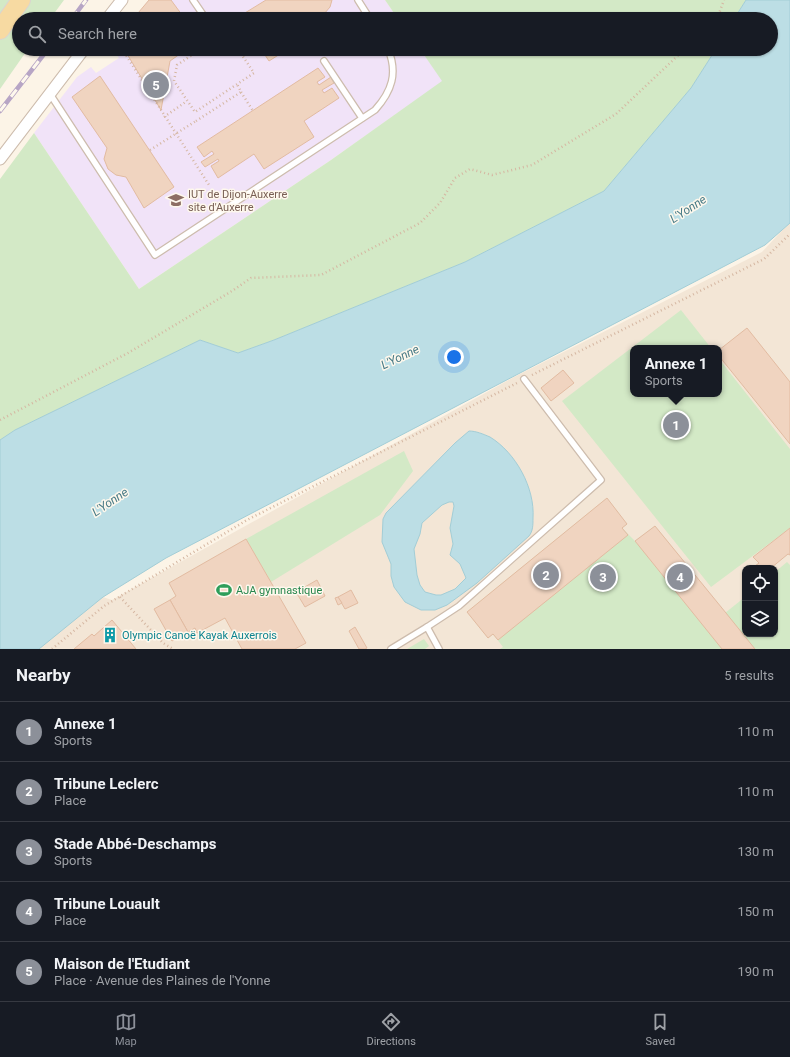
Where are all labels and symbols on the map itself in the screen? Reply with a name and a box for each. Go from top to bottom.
pin: 5 [143,70,169,100]
place label: IUT de Dijon-Auxerre site d'Auxerre [188,188,288,214]
school or university icon: IUT de Dijon-Auxerre site d'Auxerre [167,191,185,209]
water label: L'Yonne [667,192,709,226]
water label: L'Yonne [379,342,421,372]
your location [444,347,464,367]
pin: 1 [663,410,689,440]
water label: L'Yonne [89,485,131,519]
pin: 2 [533,560,559,590]
pin: 3 [590,562,616,592]
pin: 4 [667,562,693,592]
sports icon: AJA gymnastique [215,581,233,599]
place label: AJA gymnastique [236,584,322,597]
building icon: Olympic Canoë Kayak Auxerrois [101,626,119,644]
place label: Olympic Canoë Kayak Auxerrois [122,629,277,642]

